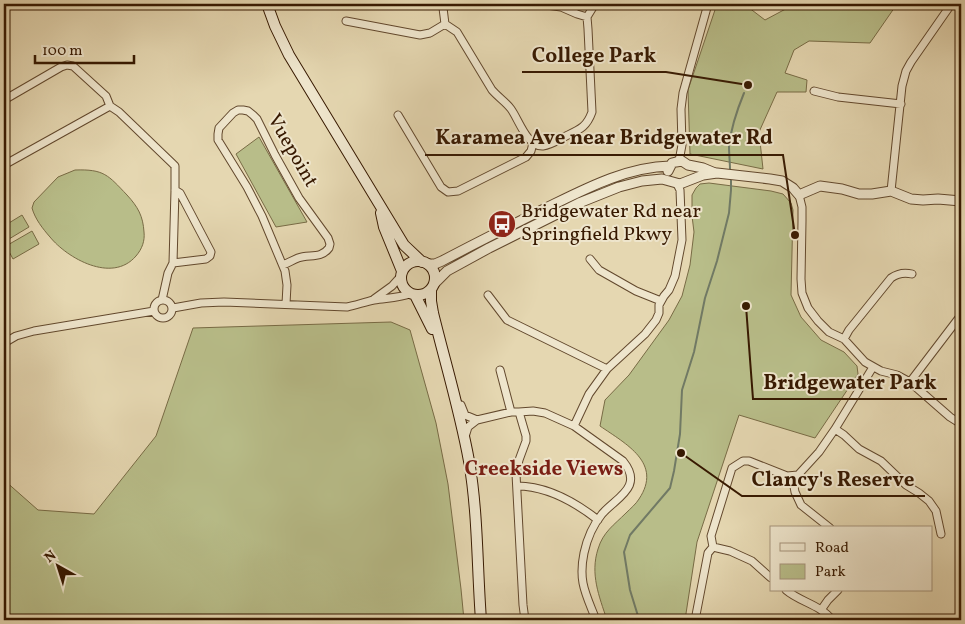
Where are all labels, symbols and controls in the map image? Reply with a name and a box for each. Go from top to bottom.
scale bar [35,32,134,64]
callout: College Park [522,36,666,72]
text: 100 m [42,41,82,62]
text: College Park [532,42,657,71]
street label: Vuepoint [260,109,324,193]
callout: Karamea Ave near Bridgewater Rd [425,119,783,155]
text: Karamea Ave near Bridgewater Rd [435,124,773,153]
place label: Bridgewater Rd near Springfield Pkwy [521,198,701,249]
bus stop icon: Bridgewater Rd near Springfield Pkwy [487,209,517,239]
callout: Bridgewater Park [753,363,947,399]
text: Bridgewater Park [763,369,937,398]
district label: Creekside Views [465,455,623,484]
callout: Clancy's Reserve [742,460,925,496]
text: Clancy's Reserve [752,466,914,495]
legend [770,526,932,592]
text: Road [815,538,849,559]
north arrow [32,542,82,592]
text: N [41,546,61,568]
text: Park [815,562,846,583]

